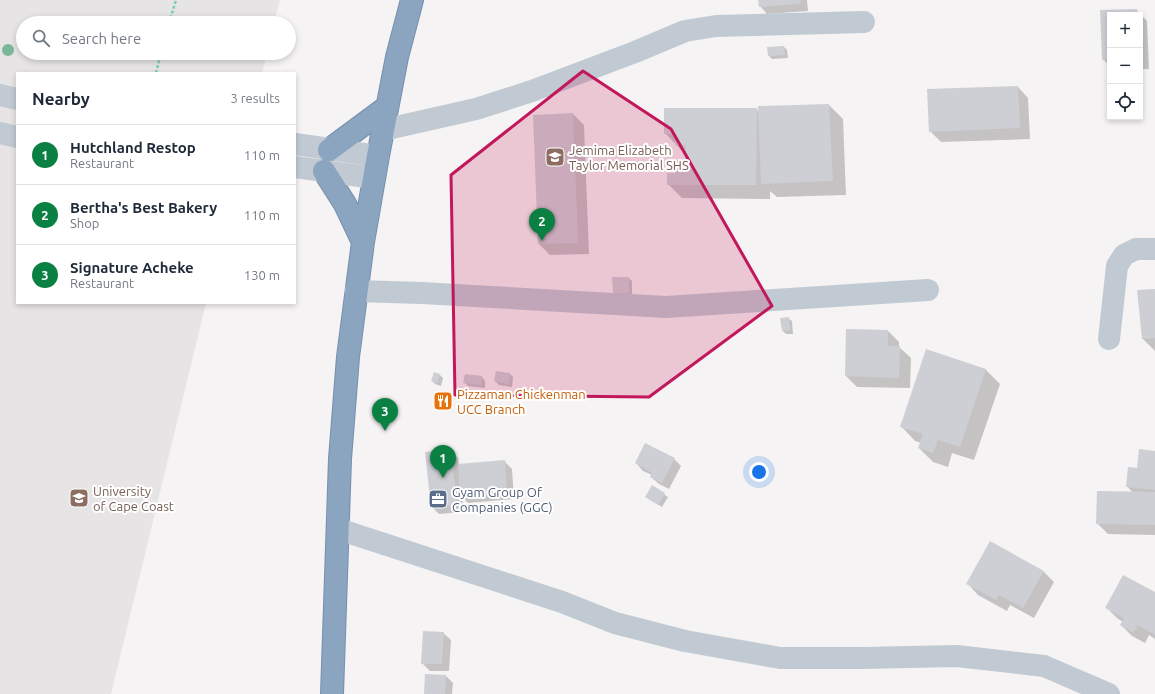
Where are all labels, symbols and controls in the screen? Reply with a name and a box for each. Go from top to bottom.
map controls [1107,12,1143,120]
button: + [1107,12,1143,48]
search box [16,16,296,60]
icon: search [30,27,52,49]
text: Search here [62,30,141,47]
button: − [1107,48,1143,84]
button: locate [1107,84,1143,120]
text: Nearby [32,89,90,108]
text: 3 results [230,91,280,105]
text: Hutchland Restop [70,139,196,156]
place label: Jemima Elizabeth Taylor Memorial SHS [569,143,689,172]
school or university icon: Jemima Elizabeth Taylor Memorial SHS [544,146,566,168]
text: 1 [41,148,49,162]
text: 110 m [244,148,280,162]
text: Restaurant [70,156,134,170]
text: Bertha's Best Bakery [70,199,217,216]
text: 2 [41,208,49,222]
text: 110 m [244,208,280,222]
pin: 2 [529,208,555,241]
text: Shop [70,216,99,230]
text: Signature Acheke [70,259,194,276]
text: 3 [41,268,49,282]
text: 130 m [244,268,280,282]
text: Restaurant [70,276,134,290]
place label: Pizzaman Chickenman UCC Branch [457,387,586,416]
restaurant icon: Pizzaman Chickenman UCC Branch [432,390,454,412]
pin: 3 [372,398,398,431]
pin: 1 [430,445,456,478]
your location [749,462,769,482]
place label: University of Cape Coast [93,484,174,513]
place label: Gyam Group Of Companies (GGC) [452,485,553,515]
school or university icon: University of Cape Coast [68,487,90,509]
office icon: Gyam Group Of Companies (GGC) [427,488,449,510]

